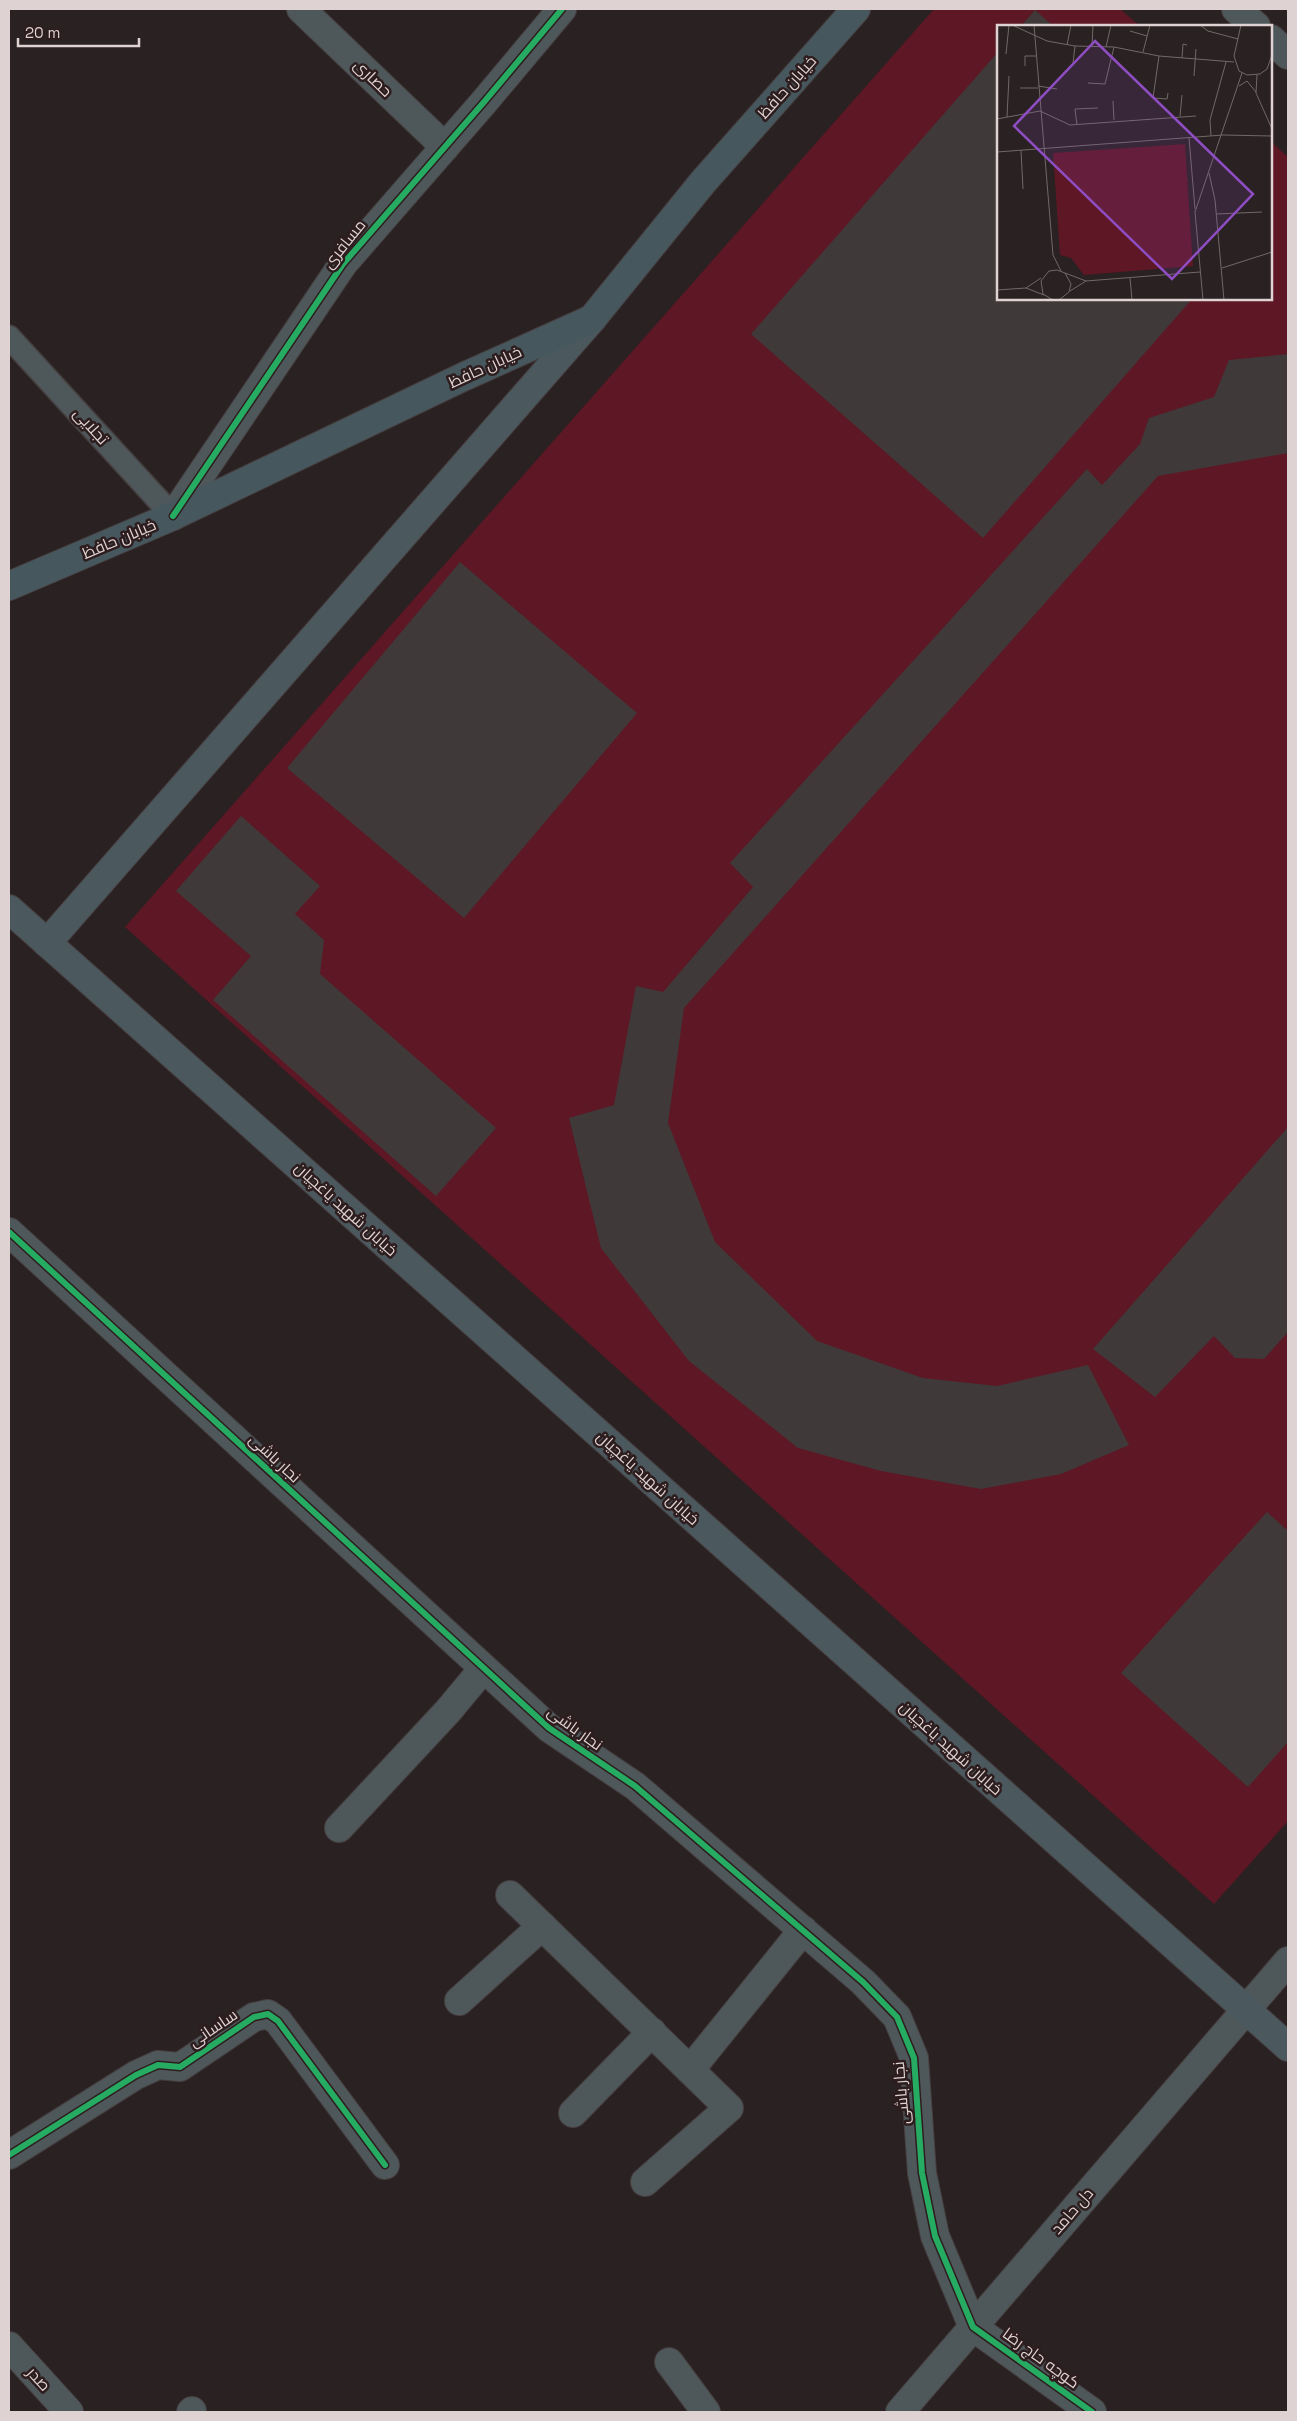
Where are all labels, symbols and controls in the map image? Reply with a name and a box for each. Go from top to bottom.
scale bar [18,15,139,47]
text: 20 m [25,23,60,42]
inset map [997,25,1272,300]
street label: خیابان حافظ [753,51,821,123]
street label: حصاری [349,55,397,101]
street label: مسافری [318,215,370,273]
street label: خیابان حافظ [445,341,525,393]
street label: تجلایی [69,403,114,450]
street label: خیابان حافظ [79,514,159,564]
street label: خیابان شهید یاغچیان [289,1157,402,1262]
street label: خیابان شهید یاغچیان [591,1426,704,1531]
street label: نجار باشی [245,1429,305,1487]
street label: خیابان شهید یاغچیان [894,1696,1007,1801]
street label: نجار باشی [543,1701,607,1755]
street label: ساسانی [185,2004,241,2052]
street label: نجار باشی [888,2061,914,2125]
street label: دل حامد [1046,2183,1098,2239]
street label: کوچه حاج رضا [998,2323,1084,2394]
street label: صدر [22,2362,55,2396]

